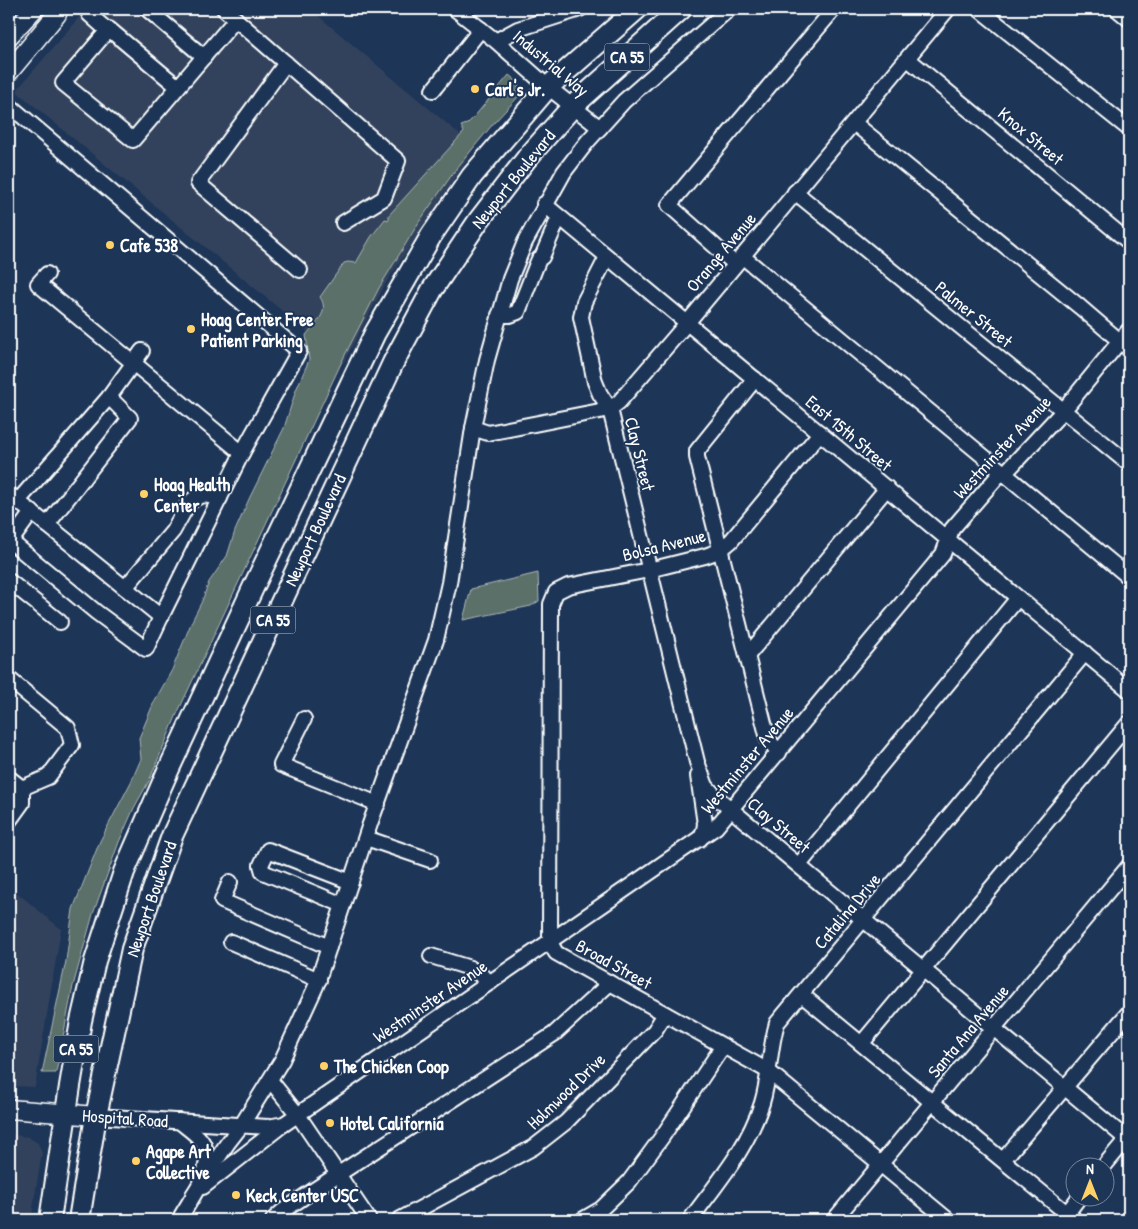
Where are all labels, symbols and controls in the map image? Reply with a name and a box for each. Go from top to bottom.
street label: Industrial Way [508,24,595,103]
road number: CA 55 [604,44,650,70]
place label: Carl's Jr. [485,77,545,102]
marker: Carl's Jr. [469,83,481,95]
street label: Knox Street [993,101,1070,171]
street label: Newport Boulevard [465,124,561,234]
street label: Orange Avenue [680,207,762,297]
place label: Cafe 538 [120,233,178,258]
marker: Cafe 538 [104,239,116,251]
street label: Palmer Street [930,275,1019,353]
place label: Hoag Center Free Patient Parking [201,307,314,354]
marker: Hoag Center Free Patient Parking [185,323,197,335]
street label: East 15th Street [800,389,898,477]
street label: Westminster Avenue [948,390,1056,504]
street label: Clay Street [619,414,661,494]
street label: Newport Boulevard [278,470,352,590]
place label: Hoag Health Center [154,472,231,518]
marker: Hoag Health Center [138,488,150,500]
street label: Bolsa Avenue [620,523,708,567]
road number: CA 55 [250,606,296,634]
street label: Westminster Avenue [695,701,799,819]
street label: Clay Street [742,791,817,859]
street label: Newport Boulevard [119,838,183,960]
street label: Catalina Drive [808,868,886,954]
street label: Broad Street [571,933,657,996]
street label: Westminster Avenue [368,954,492,1048]
street label: Santa Ana Avenue [922,979,1014,1083]
road number: CA 55 [54,1036,98,1062]
street label: Holmwood Drive [521,1047,611,1135]
place label: The Chicken Coop [333,1054,449,1080]
marker: The Chicken Coop [318,1060,330,1072]
street label: Hospital Road [81,1103,169,1133]
place label: Hotel California [340,1111,445,1136]
marker: Hotel California [324,1117,336,1129]
place label: Agape Art Collective [146,1139,212,1185]
marker: Agape Art Collective [130,1155,142,1167]
north arrow [1066,1156,1116,1206]
text: N [1086,1159,1094,1178]
place label: Keck Center USC [246,1183,359,1208]
marker: Keck Center USC [230,1189,242,1201]

